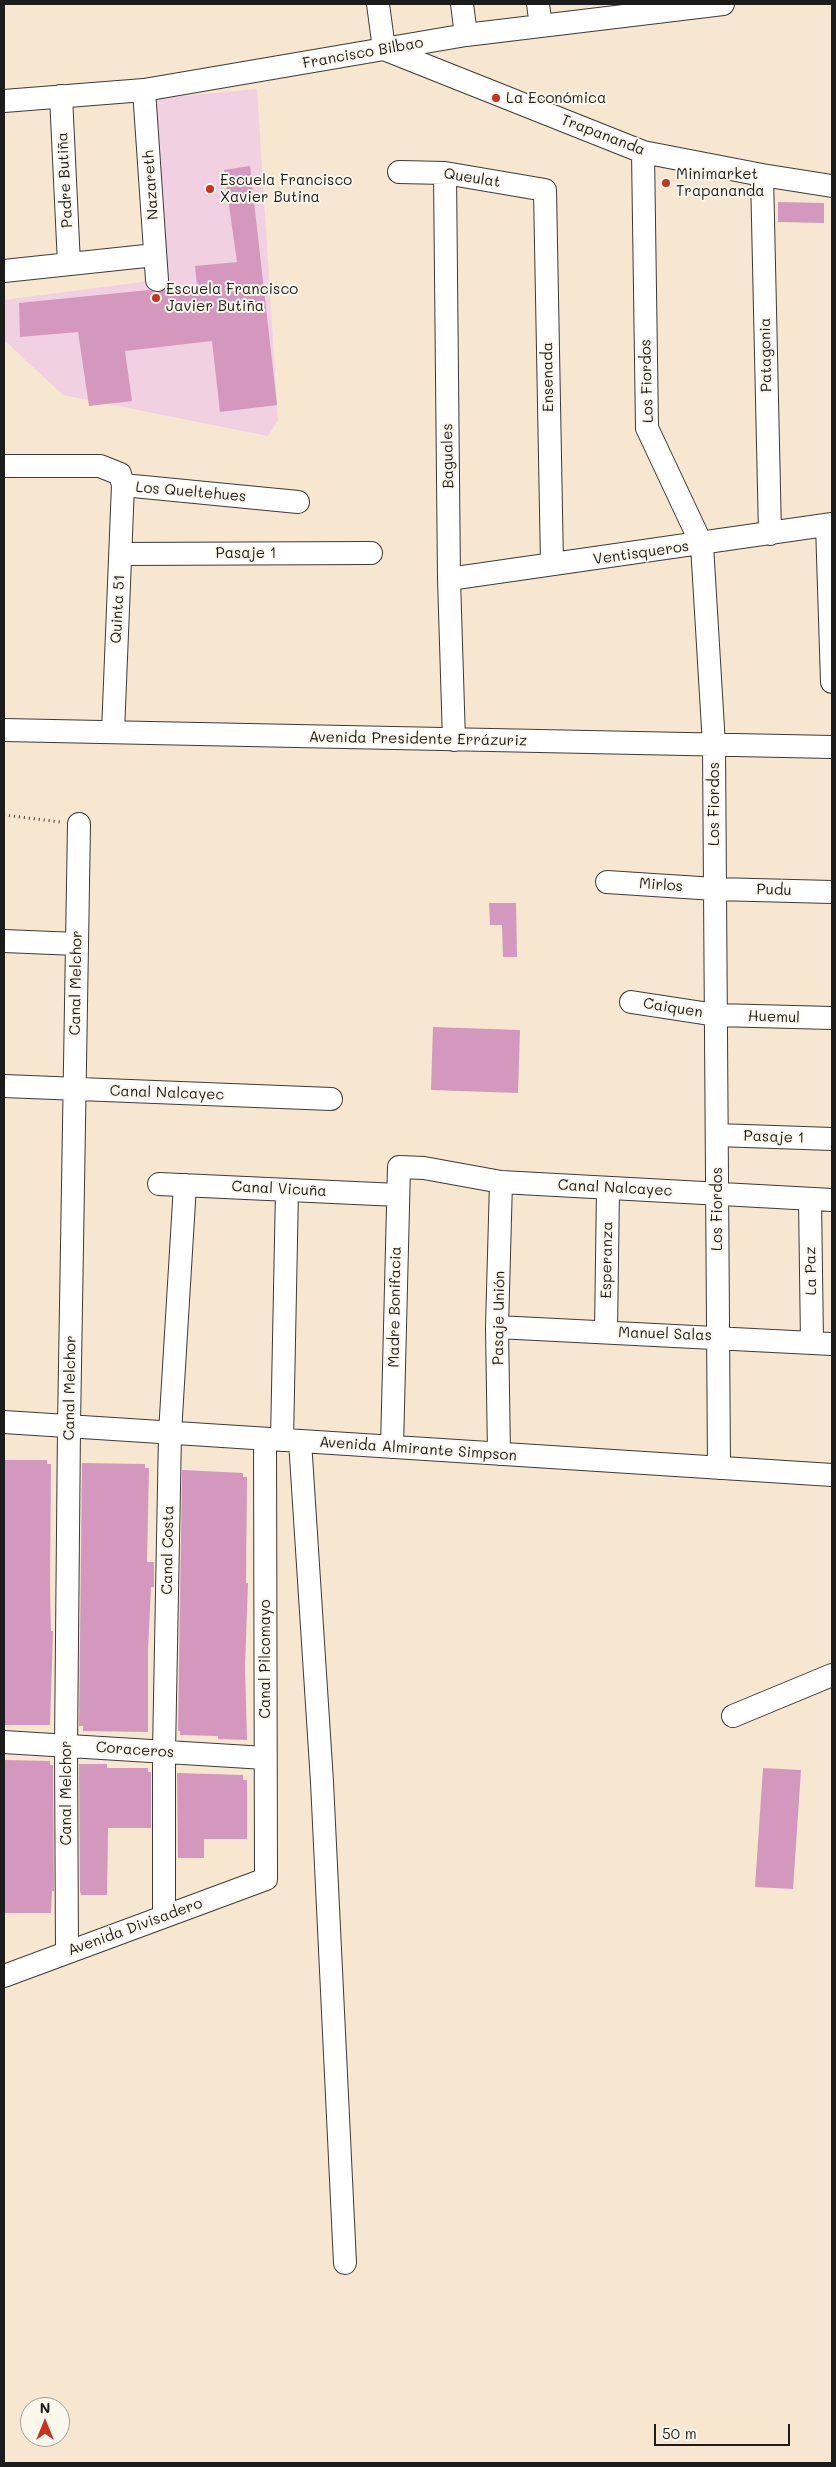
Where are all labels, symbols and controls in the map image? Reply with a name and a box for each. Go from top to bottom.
street label: Francisco Bilbao [301,34,425,72]
place label: La Económica [506,89,606,107]
marker: La Económica [490,92,502,104]
street label: Trapananda [558,111,648,159]
street label: Padre Butiña [54,132,76,228]
street label: Nazareth [140,149,162,221]
street label: Queulat [442,165,502,191]
place label: Minimarket Trapananda [676,165,765,200]
place label: Escuela Francisco Xavier Butina [220,171,352,206]
marker: Minimarket Trapananda [660,177,672,189]
marker: Escuela Francisco Xavier Butina [204,183,216,195]
place label: Escuela Francisco Javier Butiña [166,280,298,315]
marker: Escuela Francisco Javier Butiña [150,292,162,304]
street label: Patagonia [756,318,776,392]
street label: Los Fiordos [637,339,657,423]
street label: Ensenada [538,342,558,412]
street label: Baguales [438,423,458,489]
street label: Los Queltehues [135,478,247,506]
street label: Ventisqueros [592,537,690,569]
street label: Pasaje 1 [216,544,276,562]
street label: Quinta 51 [107,574,129,644]
street label: Avenida Presidente Errázuriz [309,728,527,750]
street label: Los Fiordos [705,762,723,846]
street label: Mirlos [638,874,684,896]
street label: Pudu [756,880,792,900]
street label: Canal Melchor [66,930,86,1036]
street label: Caiquen [642,994,704,1022]
street label: Huemul [748,1007,800,1027]
street label: Canal Nalcayec [109,1082,225,1104]
street label: Pasaje 1 [743,1127,805,1147]
street label: Los Fiordos [708,1167,726,1251]
street label: Canal Nalcayec [557,1176,673,1200]
street label: Canal Vicuña [231,1178,327,1200]
street label: Esperanza [597,1221,617,1299]
street label: Madre Bonifacia [385,1246,405,1368]
street label: La Paz [802,1246,820,1296]
street label: Pasaje Unión [489,1271,509,1365]
street label: Manuel Salas [618,1323,712,1345]
street label: Canal Melchor [60,1335,80,1441]
street label: Avenida Almirante Simpson [319,1433,517,1465]
street label: Canal Costa [158,1505,178,1595]
street label: Canal Pilcomayo [256,1599,274,1719]
street label: Coraceros [95,1738,175,1762]
street label: Canal Melchor [57,1741,75,1845]
street label: Avenida Divisadero [65,1894,205,1960]
north arrow [20,2397,70,2447]
text: N [40,2398,50,2417]
scale bar [656,2414,792,2446]
text: 50 m [662,2423,697,2443]

